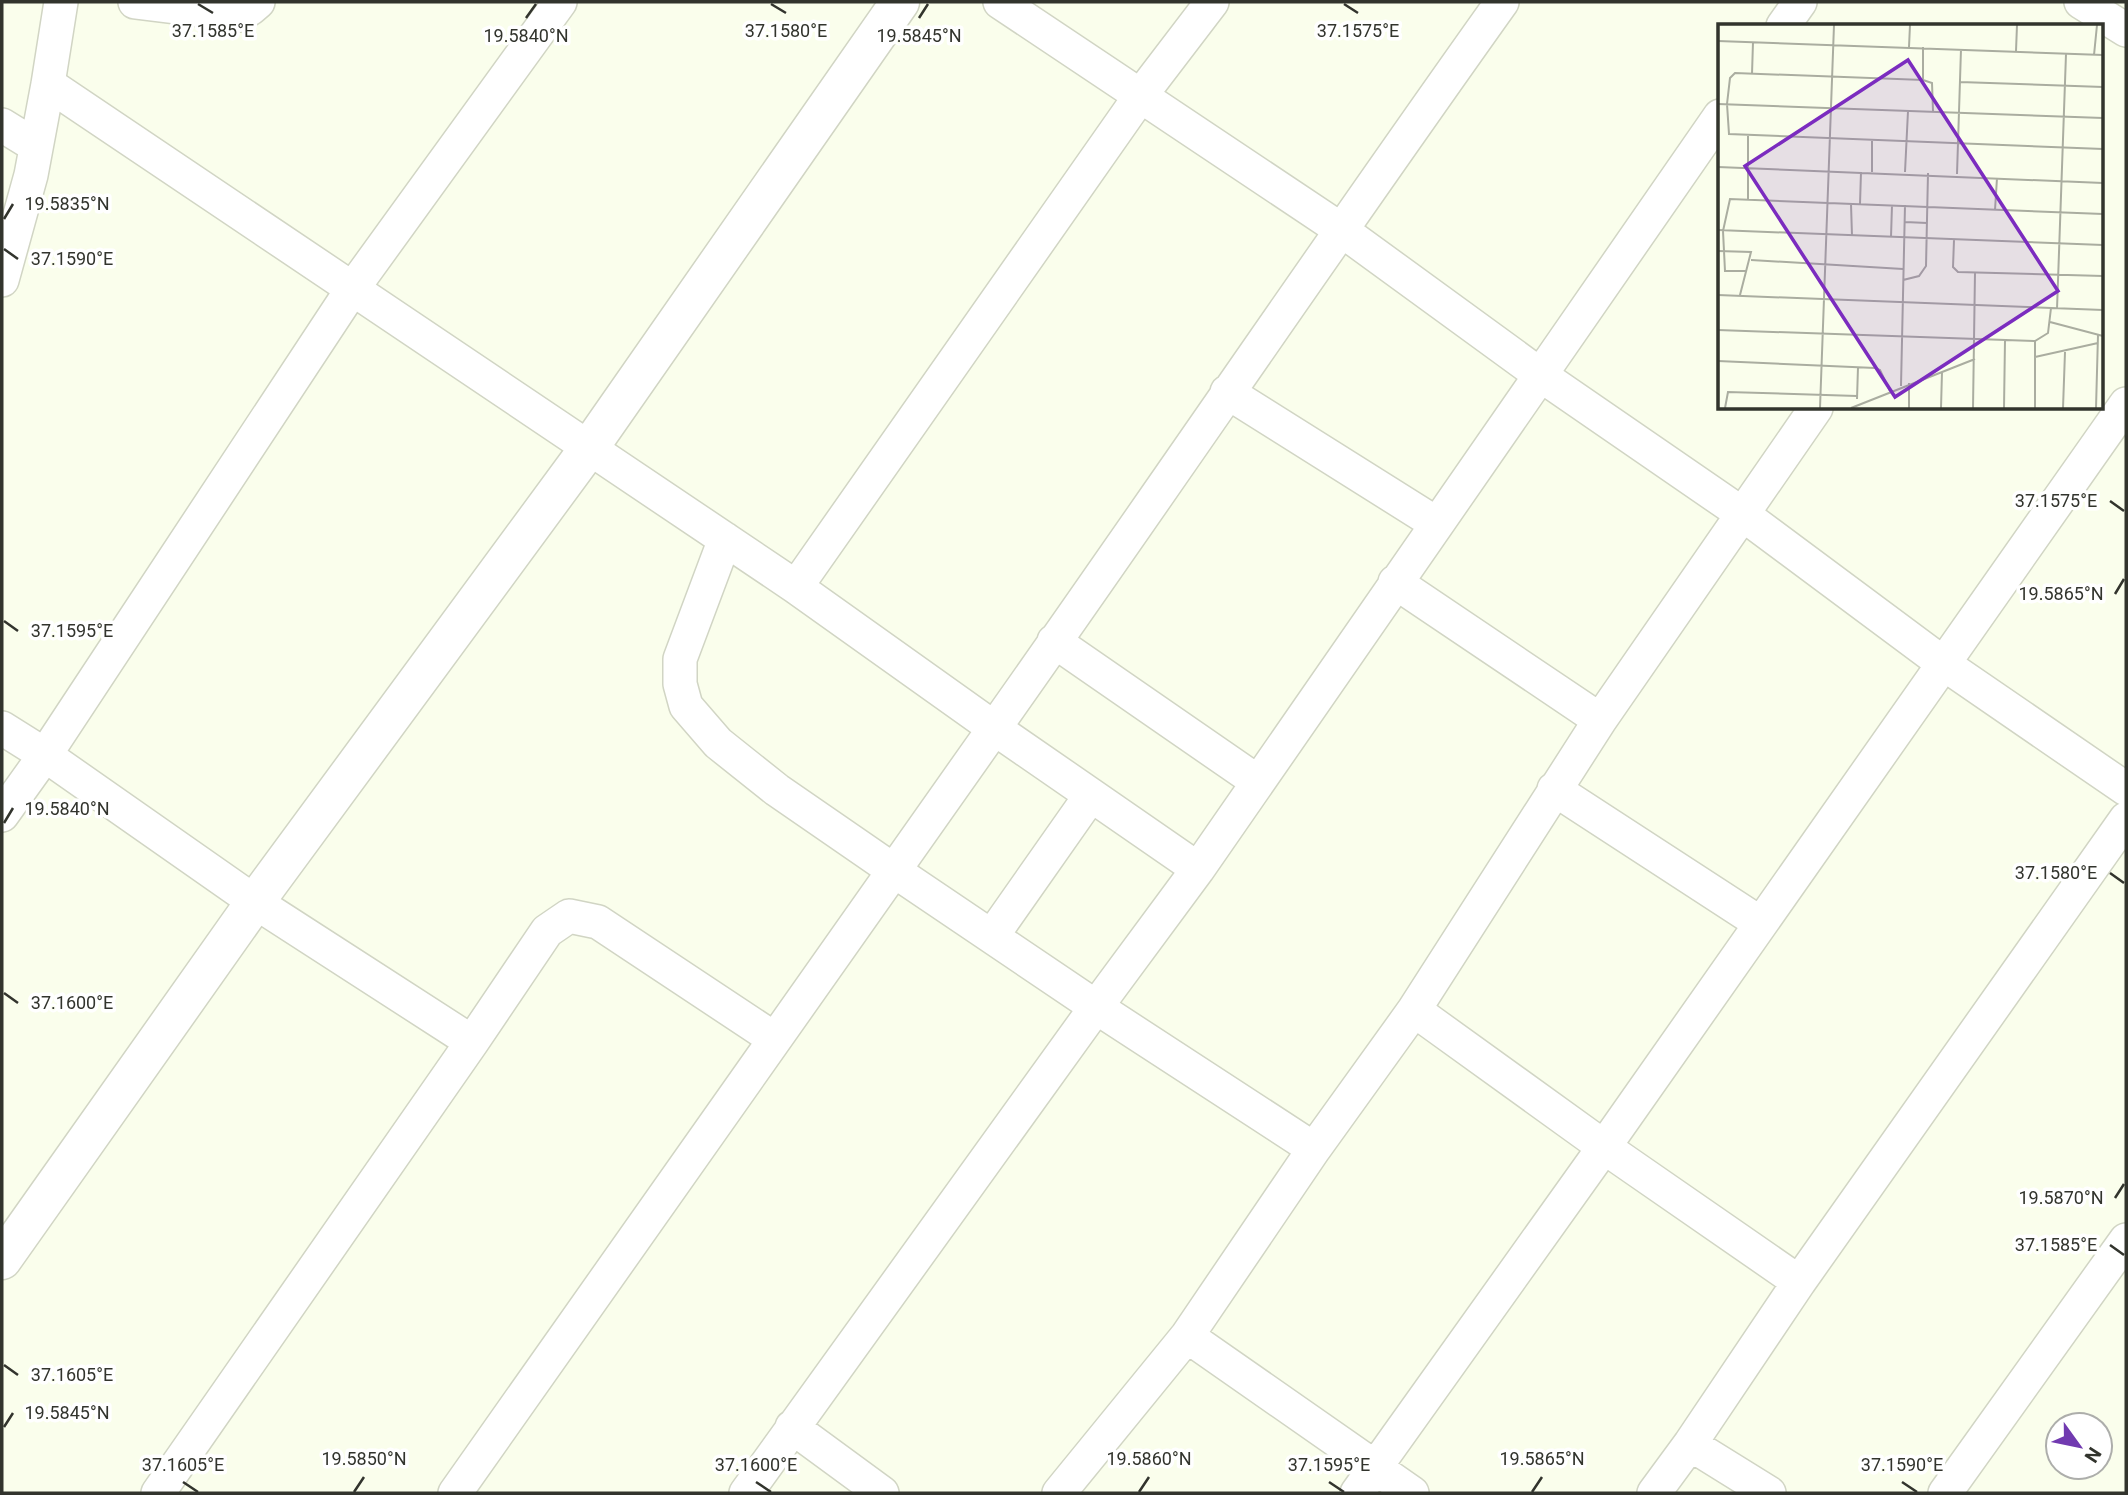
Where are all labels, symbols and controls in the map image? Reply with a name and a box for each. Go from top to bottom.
text: 37.1585°E [172,20,254,41]
text: 37.1580°E [745,20,827,41]
text: 37.1575°E [1317,20,1399,41]
inset map [1718,24,2104,410]
text: 19.5840°N [483,25,569,46]
text: 19.5845°N [876,25,962,46]
text: 19.5835°N [24,193,110,214]
text: 37.1590°E [31,248,113,269]
text: 37.1575°E [2015,490,2097,511]
text: 19.5865°N [2018,583,2104,604]
text: 37.1595°E [31,620,113,641]
text: 19.5840°N [24,798,110,819]
text: 37.1580°E [2015,862,2097,883]
text: 37.1600°E [31,992,113,1013]
text: 19.5870°N [2018,1187,2104,1208]
text: 37.1585°E [2015,1234,2097,1255]
text: 37.1605°E [31,1364,113,1385]
text: 19.5845°N [24,1402,110,1423]
north arrow [2044,1411,2114,1481]
text: N [2080,1443,2106,1467]
text: 19.5850°N [321,1448,407,1469]
text: 19.5860°N [1106,1448,1192,1469]
text: 19.5865°N [1499,1448,1585,1469]
text: 37.1605°E [142,1454,224,1475]
text: 37.1600°E [715,1454,797,1475]
text: 37.1595°E [1288,1454,1370,1475]
text: 37.1590°E [1861,1454,1943,1475]

